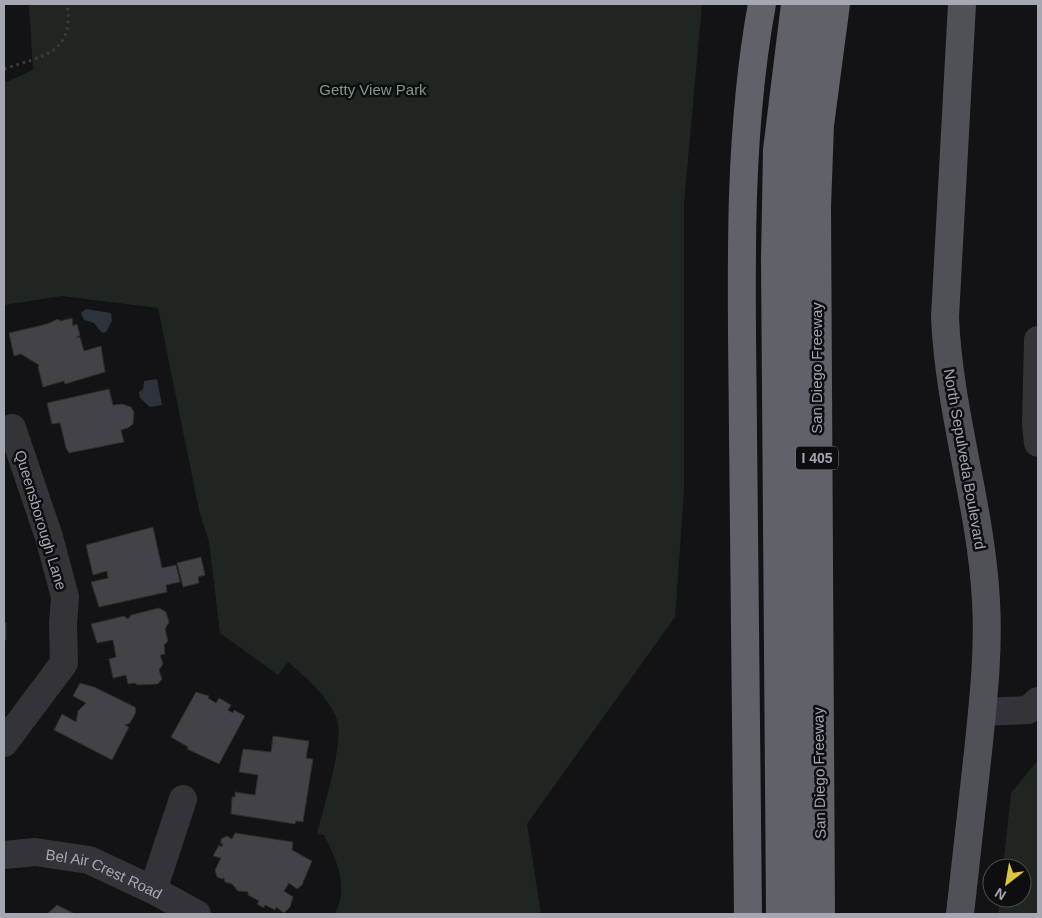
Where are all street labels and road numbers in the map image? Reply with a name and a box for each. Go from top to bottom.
street label: San Diego Freeway [808,302,825,434]
street label: North Sepulveda Boulevard [941,367,989,551]
road number: I 405 [796,446,838,469]
street label: Queensborough Lane [12,448,70,592]
street label: San Diego Freeway [809,706,829,839]
street label: Bel Air Crest Road [45,845,165,902]

